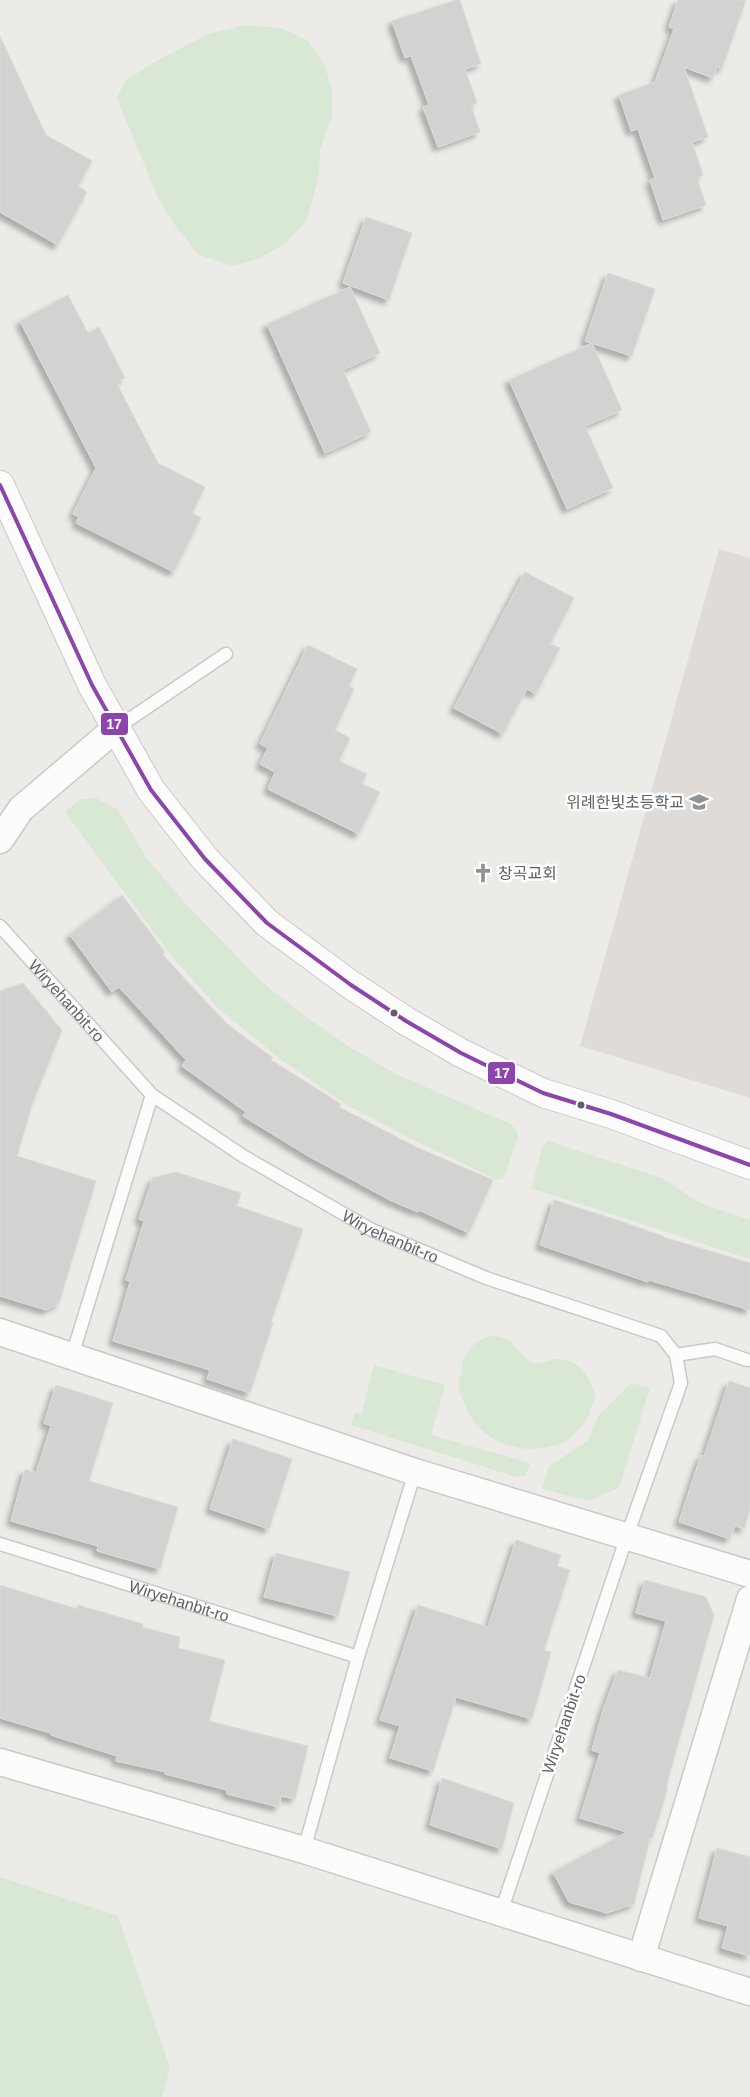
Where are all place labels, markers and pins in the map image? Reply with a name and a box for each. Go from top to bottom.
school or university icon: 위례한빛초등학교 [688,791,710,813]
place label: 위례한빛초등학교 [566,794,684,811]
church icon: 창곡교회 [472,862,494,884]
place label: 창곡교회 [498,865,557,882]
unlabelled marker [389,1008,399,1018]
unlabelled marker [576,1100,586,1110]

